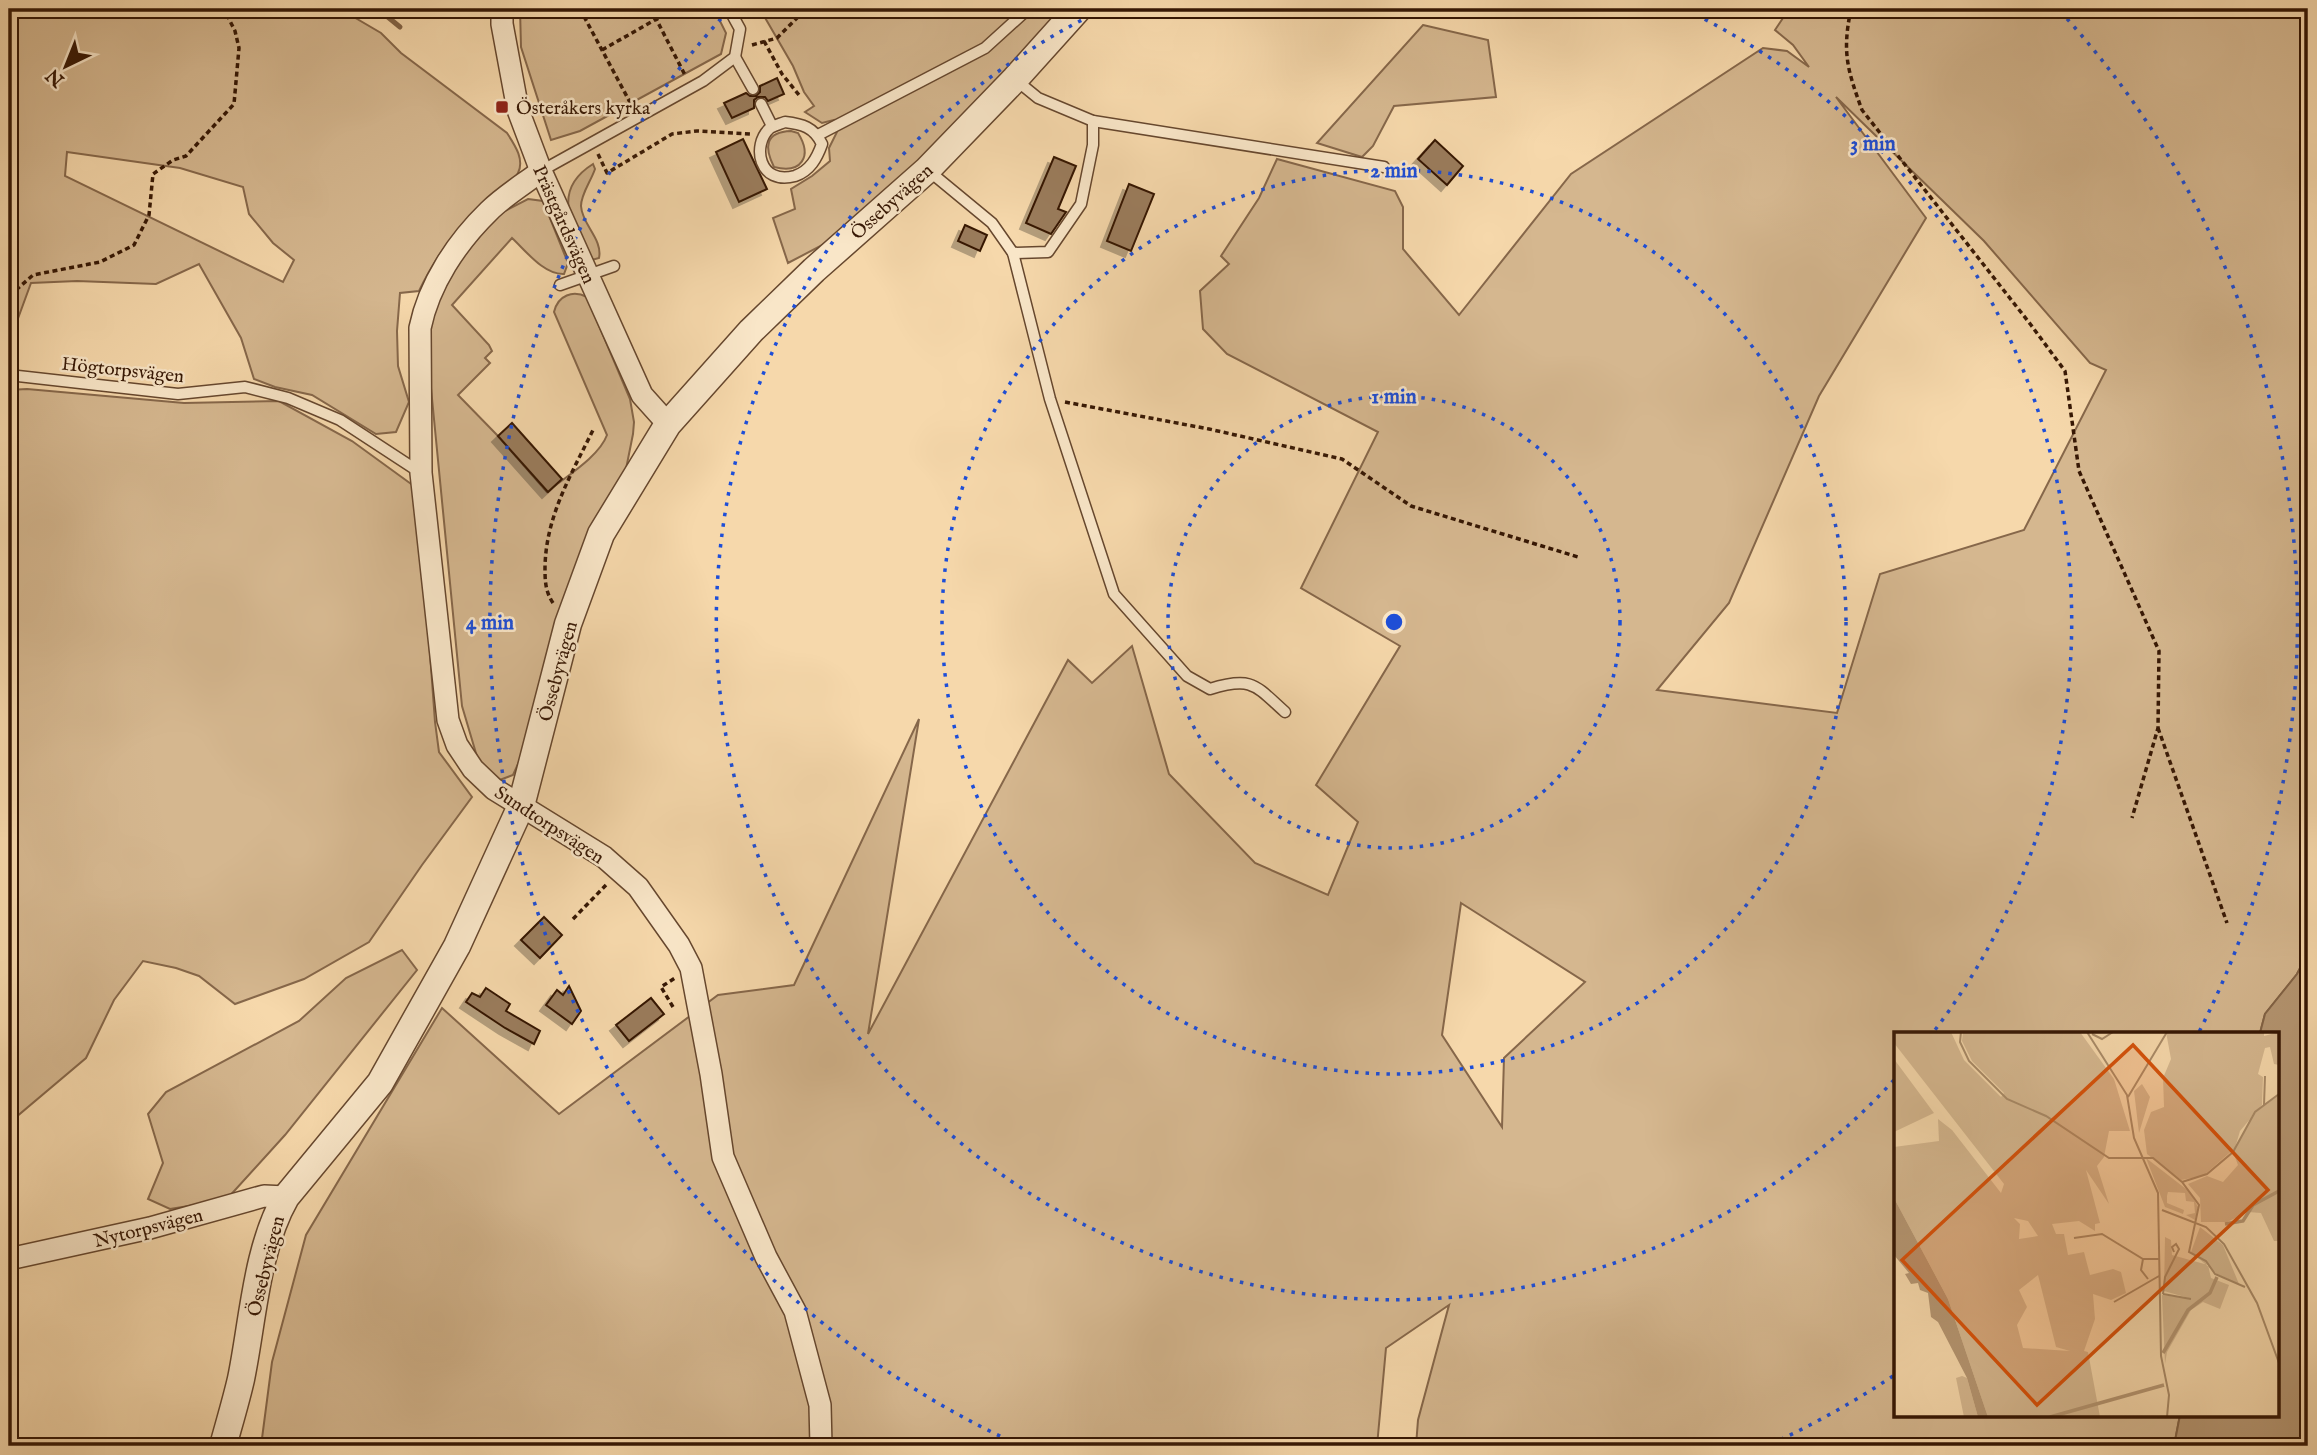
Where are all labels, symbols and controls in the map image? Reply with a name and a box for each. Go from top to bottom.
north arrow [32,32,102,102]
text: N [41,62,71,92]
place label: Österåkers kyrka [516,97,651,121]
marker: Österåkers kyrka [494,99,510,115]
text: 3 min [1850,131,1896,158]
text: 2 min [1370,158,1418,185]
street label: Össebyvägen [846,159,939,246]
street label: Prästgårdsvägen [526,162,600,288]
street label: Högtorpsvägen [60,353,185,389]
text: 1 min [1371,384,1417,411]
text: 4 min [466,610,514,637]
centre of rings [1382,610,1406,634]
street label: Össebyvägen [534,619,584,724]
street label: Sundtorpsvägen [489,781,608,870]
inset map [1894,1032,2278,1416]
street label: Nytorpsvägen [91,1204,206,1254]
street label: Össebyvägen [243,1214,291,1319]

